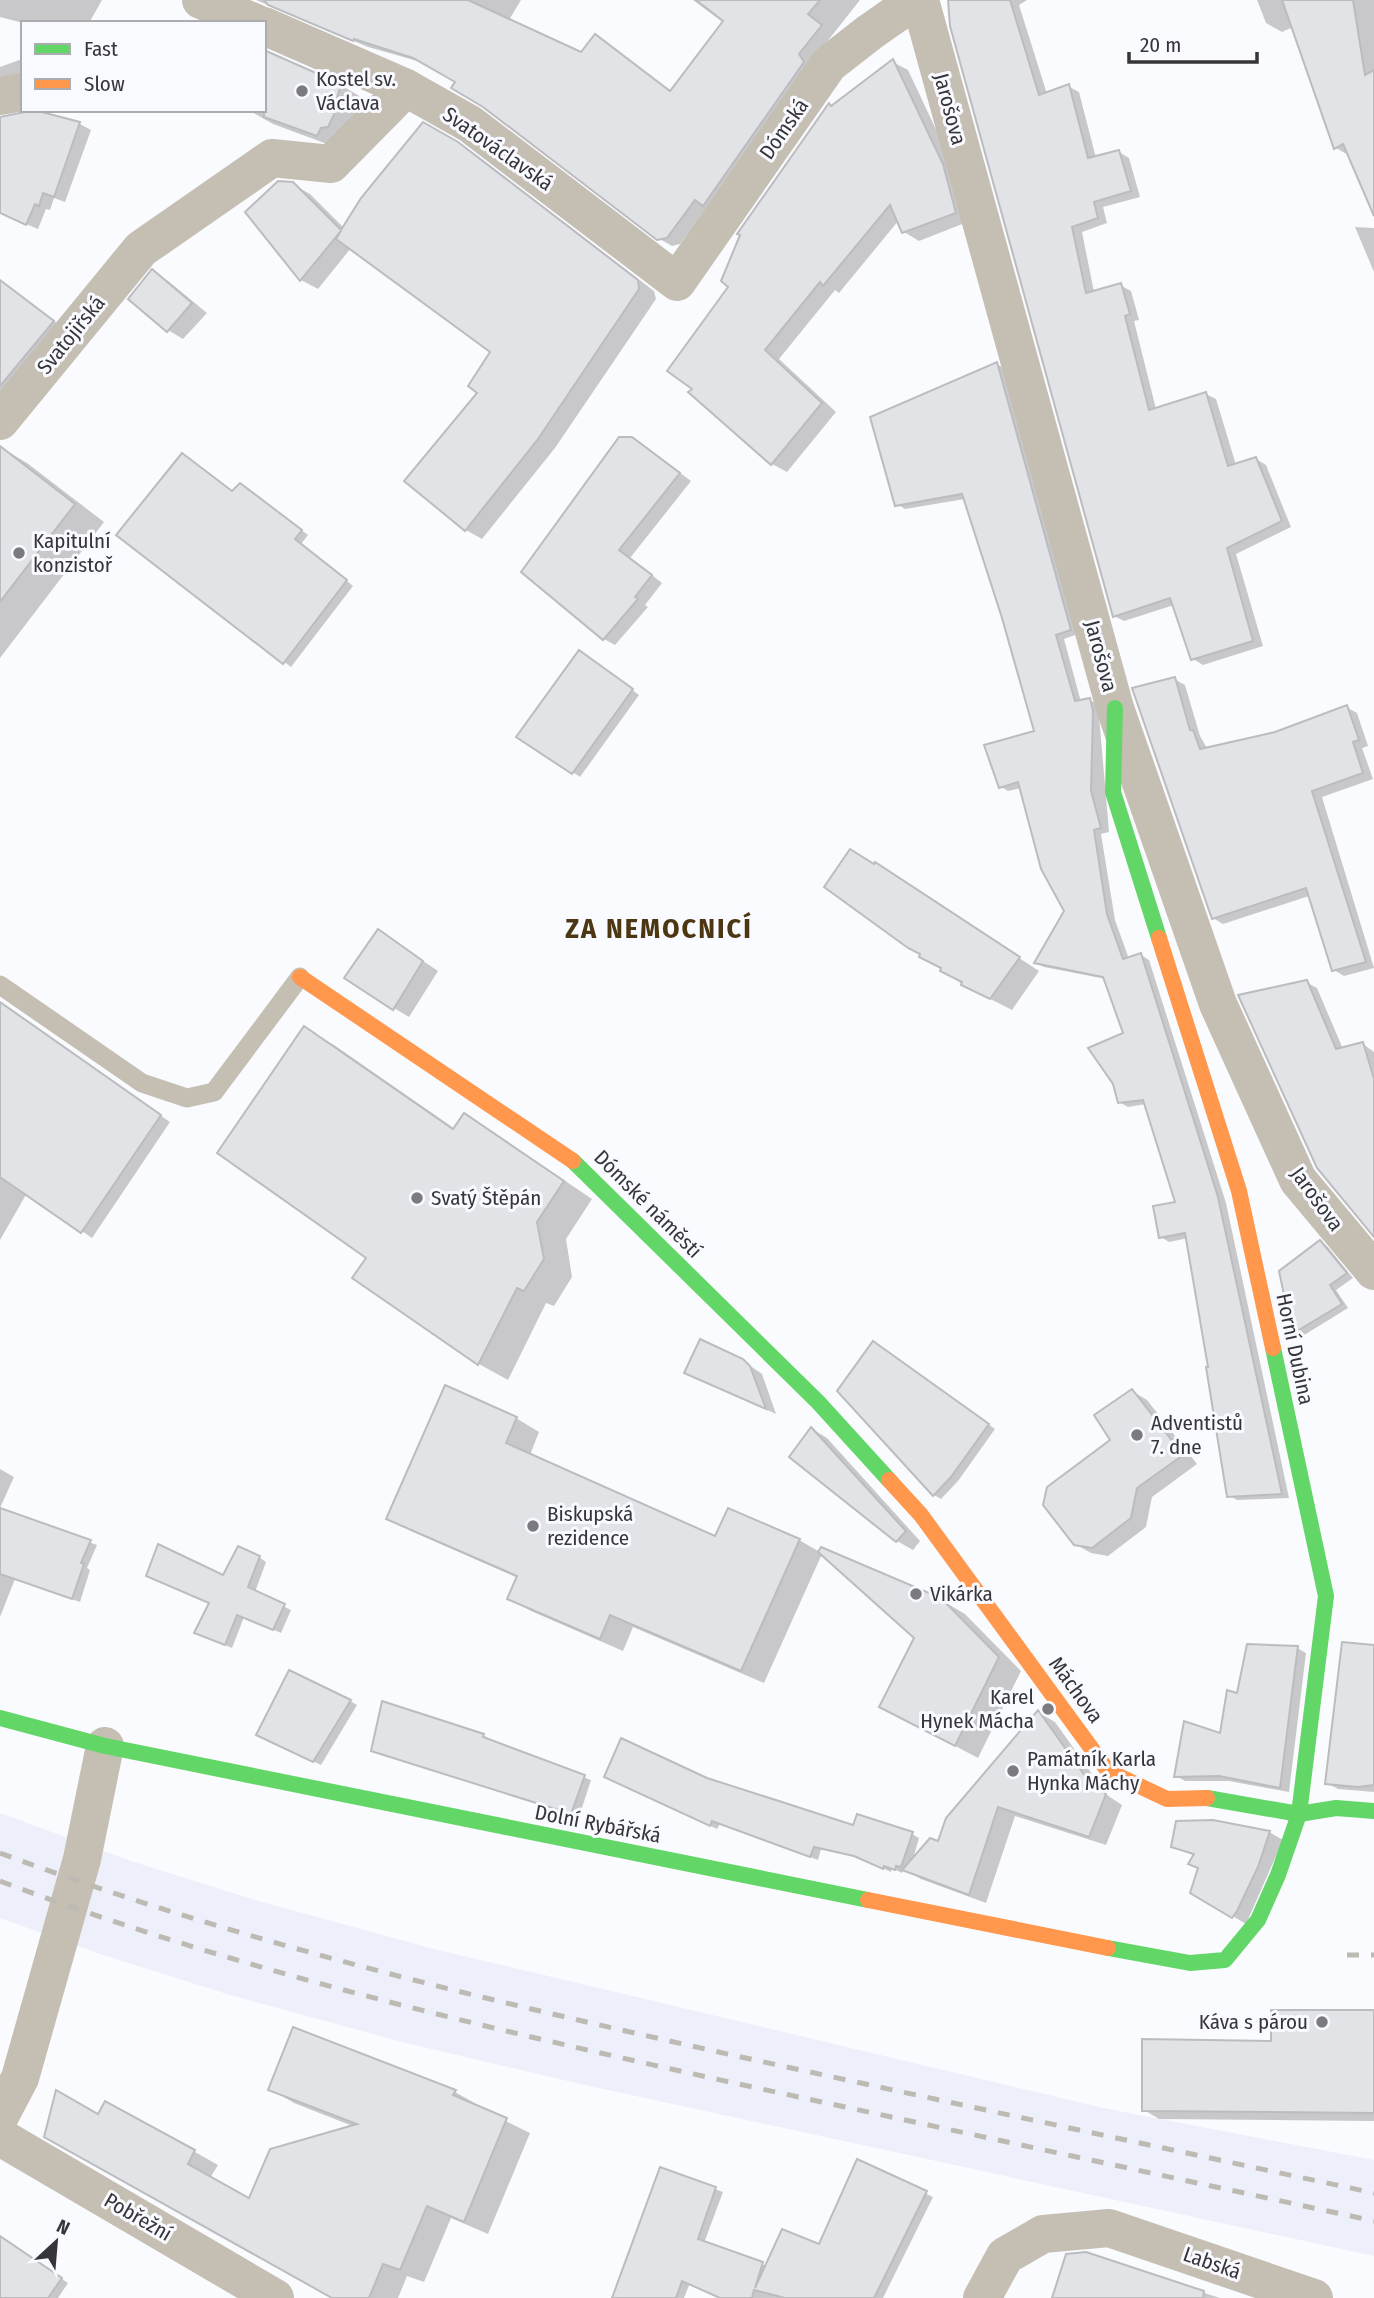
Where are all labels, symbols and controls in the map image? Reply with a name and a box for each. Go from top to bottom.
legend [21,21,266,112]
scale bar [1129,21,1257,65]
text: 20 m [1140,32,1181,58]
text: Fast [84,36,118,62]
place label: Kostel sv. Václava [316,66,396,116]
street label: Jarošova [928,70,972,148]
text: Slow [84,71,125,97]
marker: Kostel sv. Václava [294,83,310,99]
street label: Dómská [754,94,814,164]
street label: Svatováclavská [438,101,558,197]
street label: Svatojiřská [31,290,111,380]
place label: Kapitulní konzistoř [33,528,113,578]
marker: Kapitulní konzistoř [11,545,27,561]
street label: Jarošova [1079,617,1123,695]
district label: ZA NEMOCNICÍ [565,911,753,945]
street label: Dómské náměstí [589,1145,707,1263]
street label: Jarošova [1285,1162,1349,1236]
place label: Svatý Štěpán [431,1185,541,1211]
marker: Svatý Štěpán [409,1190,425,1206]
street label: Horní Dubina [1270,1291,1320,1407]
place label: Adventistů 7. dne [1151,1410,1243,1460]
marker: Adventistů 7. dne [1129,1427,1145,1443]
place label: Biskupská rezidence [547,1501,633,1551]
marker: Biskupská rezidence [525,1518,541,1534]
place label: Vikárka [930,1581,993,1607]
marker: Vikárka [908,1586,924,1602]
street label: Máchova [1043,1652,1109,1728]
place label: Karel Hynek Mácha [920,1684,1034,1734]
marker: Karel Hynek Mácha [1040,1701,1056,1717]
place label: Památník Karla Hynka Máchy [1027,1746,1156,1796]
marker: Památník Karla Hynka Máchy [1005,1763,1021,1779]
street label: Dolní Rybářská [533,1799,663,1849]
place label: Káva s párou [1199,2009,1308,2035]
marker: Káva s párou [1314,2014,1330,2030]
street label: Pobřežní [99,2187,177,2247]
north arrow [21,2207,91,2277]
text: N [53,2214,73,2240]
street label: Labská [1180,2241,1244,2285]

